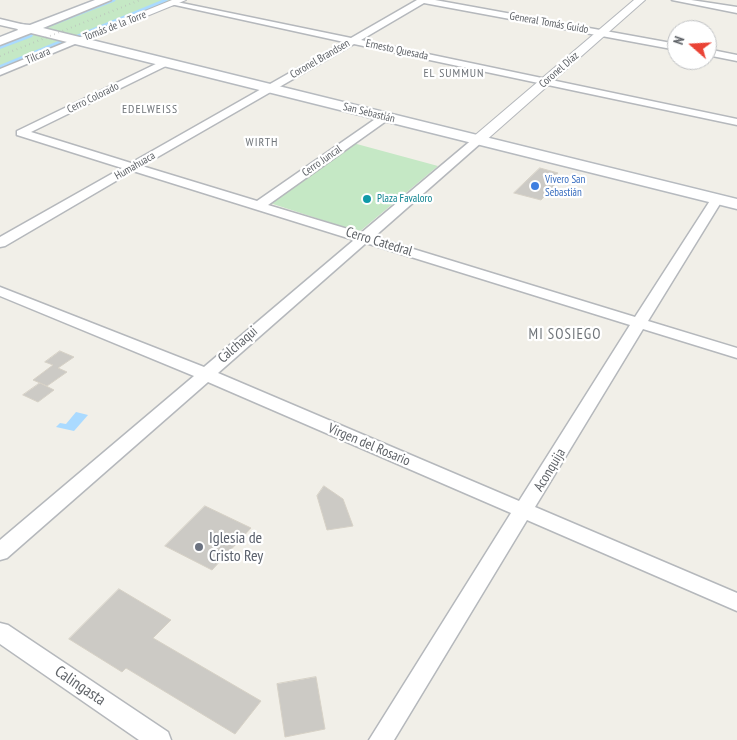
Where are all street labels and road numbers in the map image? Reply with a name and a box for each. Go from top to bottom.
street label: Tomás de la Torre [82,8,148,44]
street label: General Tomás Guido [509,10,589,36]
street label: Coronel Brandsen [288,37,352,81]
street label: Ernesto Quesada [365,37,429,63]
street label: Tilcara [24,45,52,67]
street label: Coronel Díaz [537,49,581,91]
street label: Cerro Colorado [65,80,121,116]
street label: San Sebastián [342,100,396,126]
street label: Cerro Juncal [300,143,344,179]
street label: Humahuaca [112,149,158,183]
street label: Cerro Catedral [344,224,414,260]
street label: Calchaqui [215,323,261,367]
street label: Virgen del Rosario [325,420,413,470]
street label: Aconquija [531,445,569,495]
street label: Calingasta [51,662,109,710]

